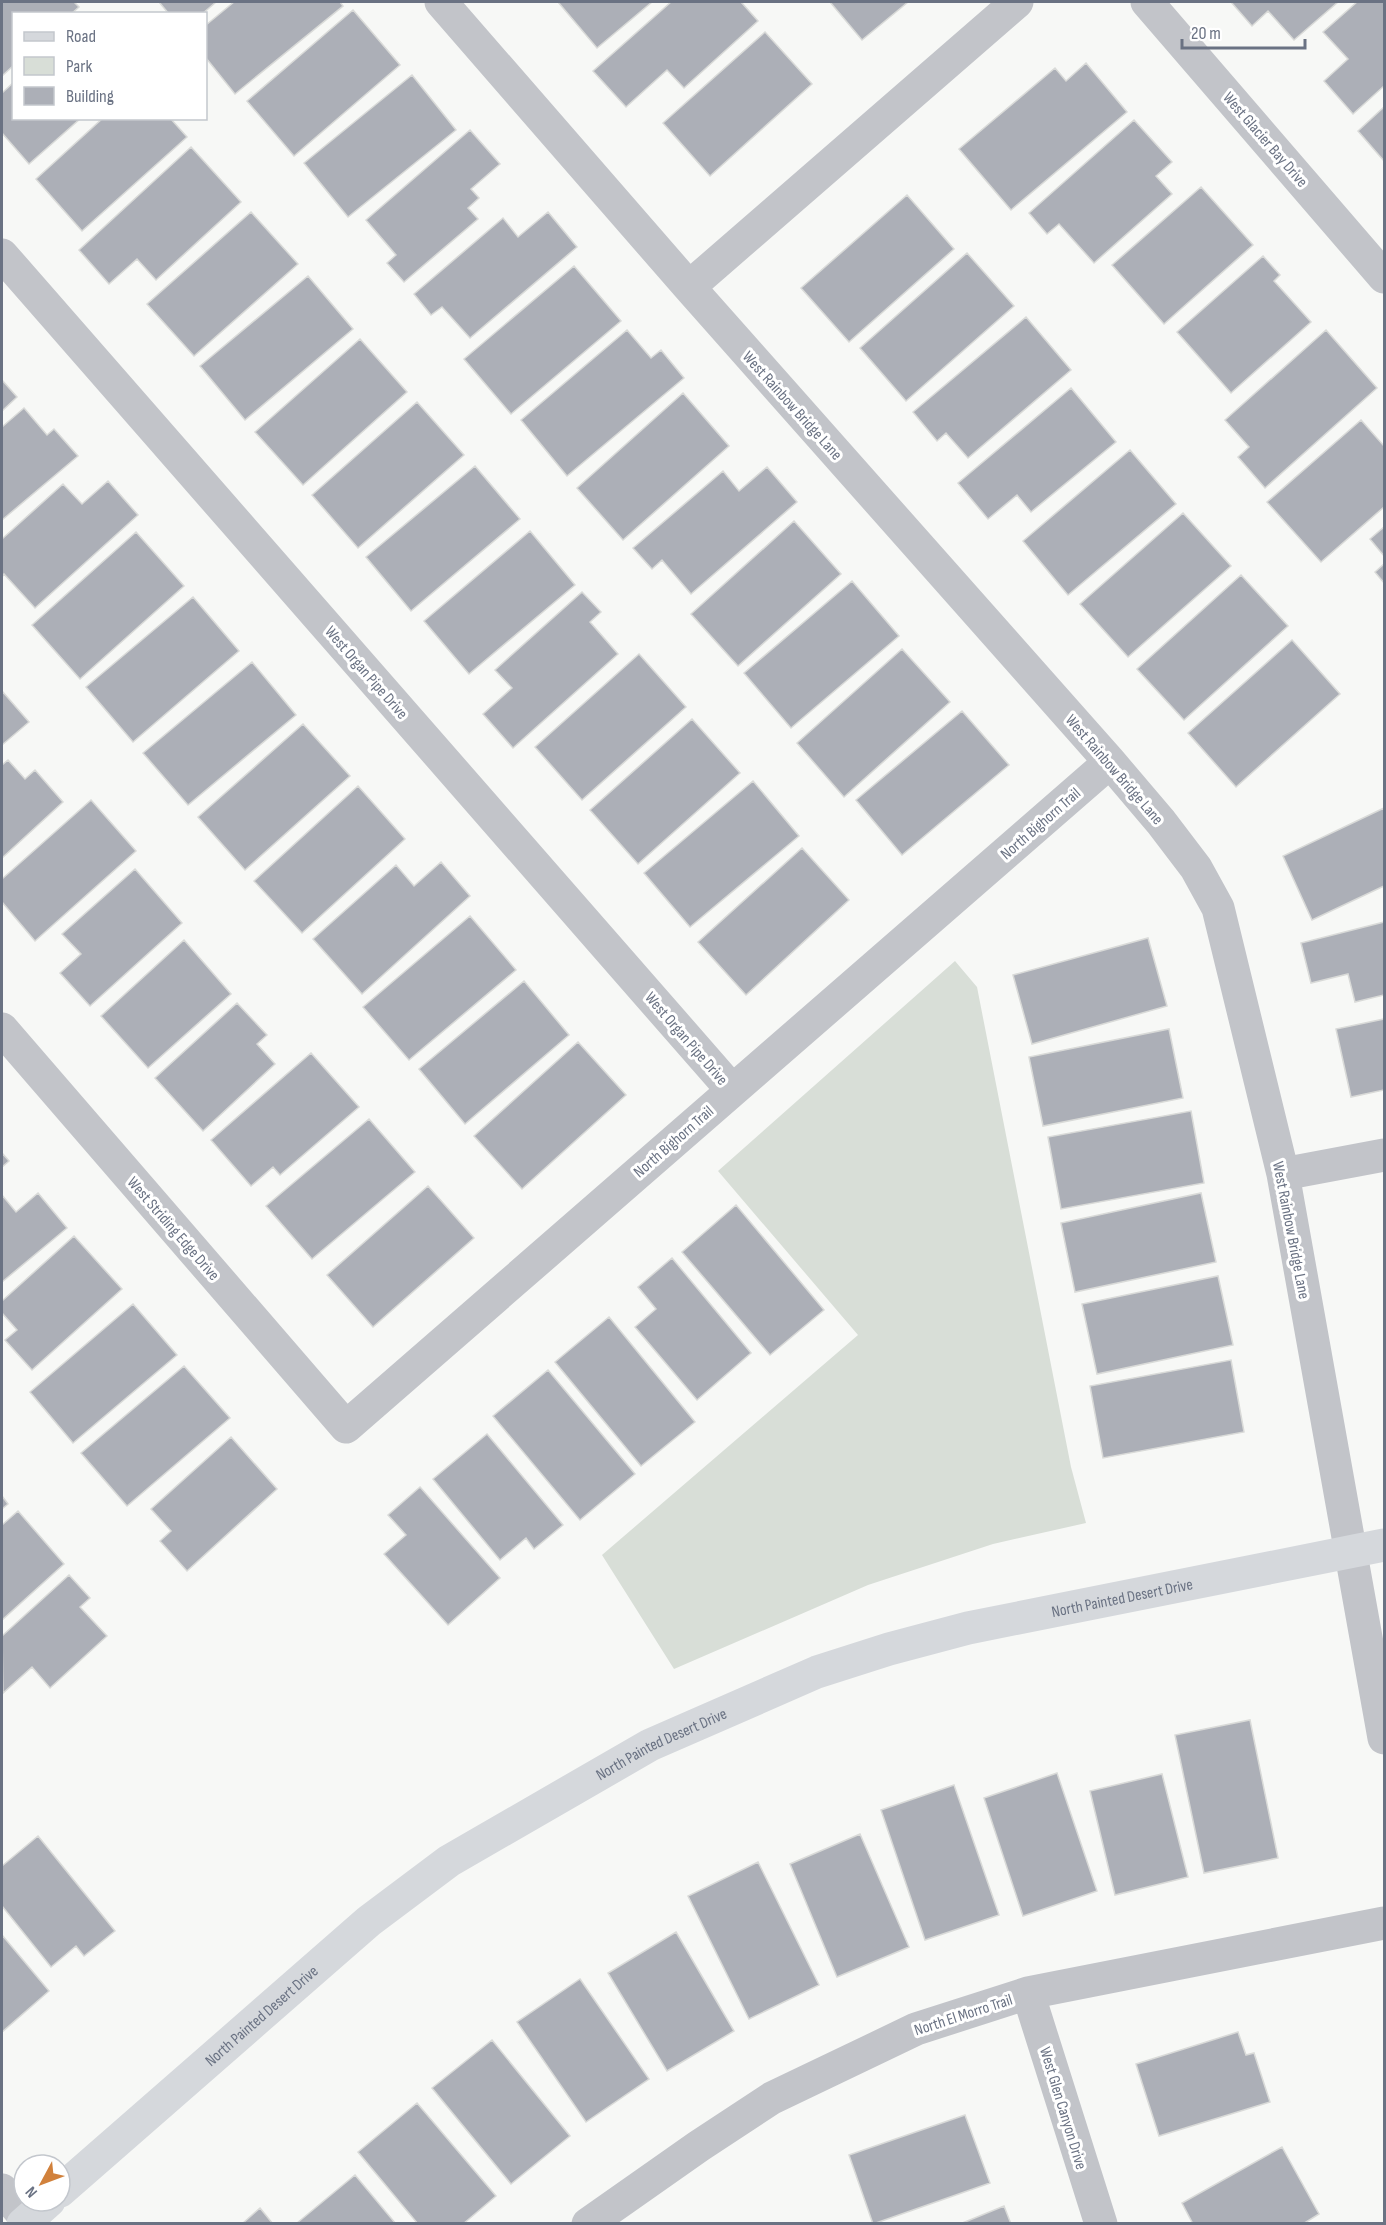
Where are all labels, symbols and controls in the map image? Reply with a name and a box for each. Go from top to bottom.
legend [12,12,207,120]
scale bar [1182,12,1305,50]
text: 20 m [1191,23,1221,44]
text: Road [66,26,96,47]
text: Park [66,56,92,77]
text: Building [66,86,114,107]
street label: West Glacier Bay Drive [1218,89,1311,191]
street label: West Rainbow Bridge Lane [738,348,846,464]
street label: West Organ Pipe Drive [320,623,411,723]
street label: West Rainbow Bridge Lane [1061,711,1167,829]
street label: North Bighorn Trail [997,784,1085,864]
street label: West Organ Pipe Drive [640,989,731,1089]
street label: North Bighorn Trail [630,1102,718,1182]
street label: West Rainbow Bridge Lane [1268,1160,1313,1301]
street label: West Striding Edge Drive [123,1173,223,1285]
street label: North Painted Desert Drive [1050,1575,1195,1622]
street label: North Painted Desert Drive [593,1705,730,1785]
street label: North Painted Desert Drive [202,1962,322,2071]
street label: North El Morro Trail [912,1991,1015,2040]
street label: West Glen Canyon Drive [1035,2045,1090,2172]
north arrow [12,2153,72,2213]
text: N [22,2182,42,2201]

